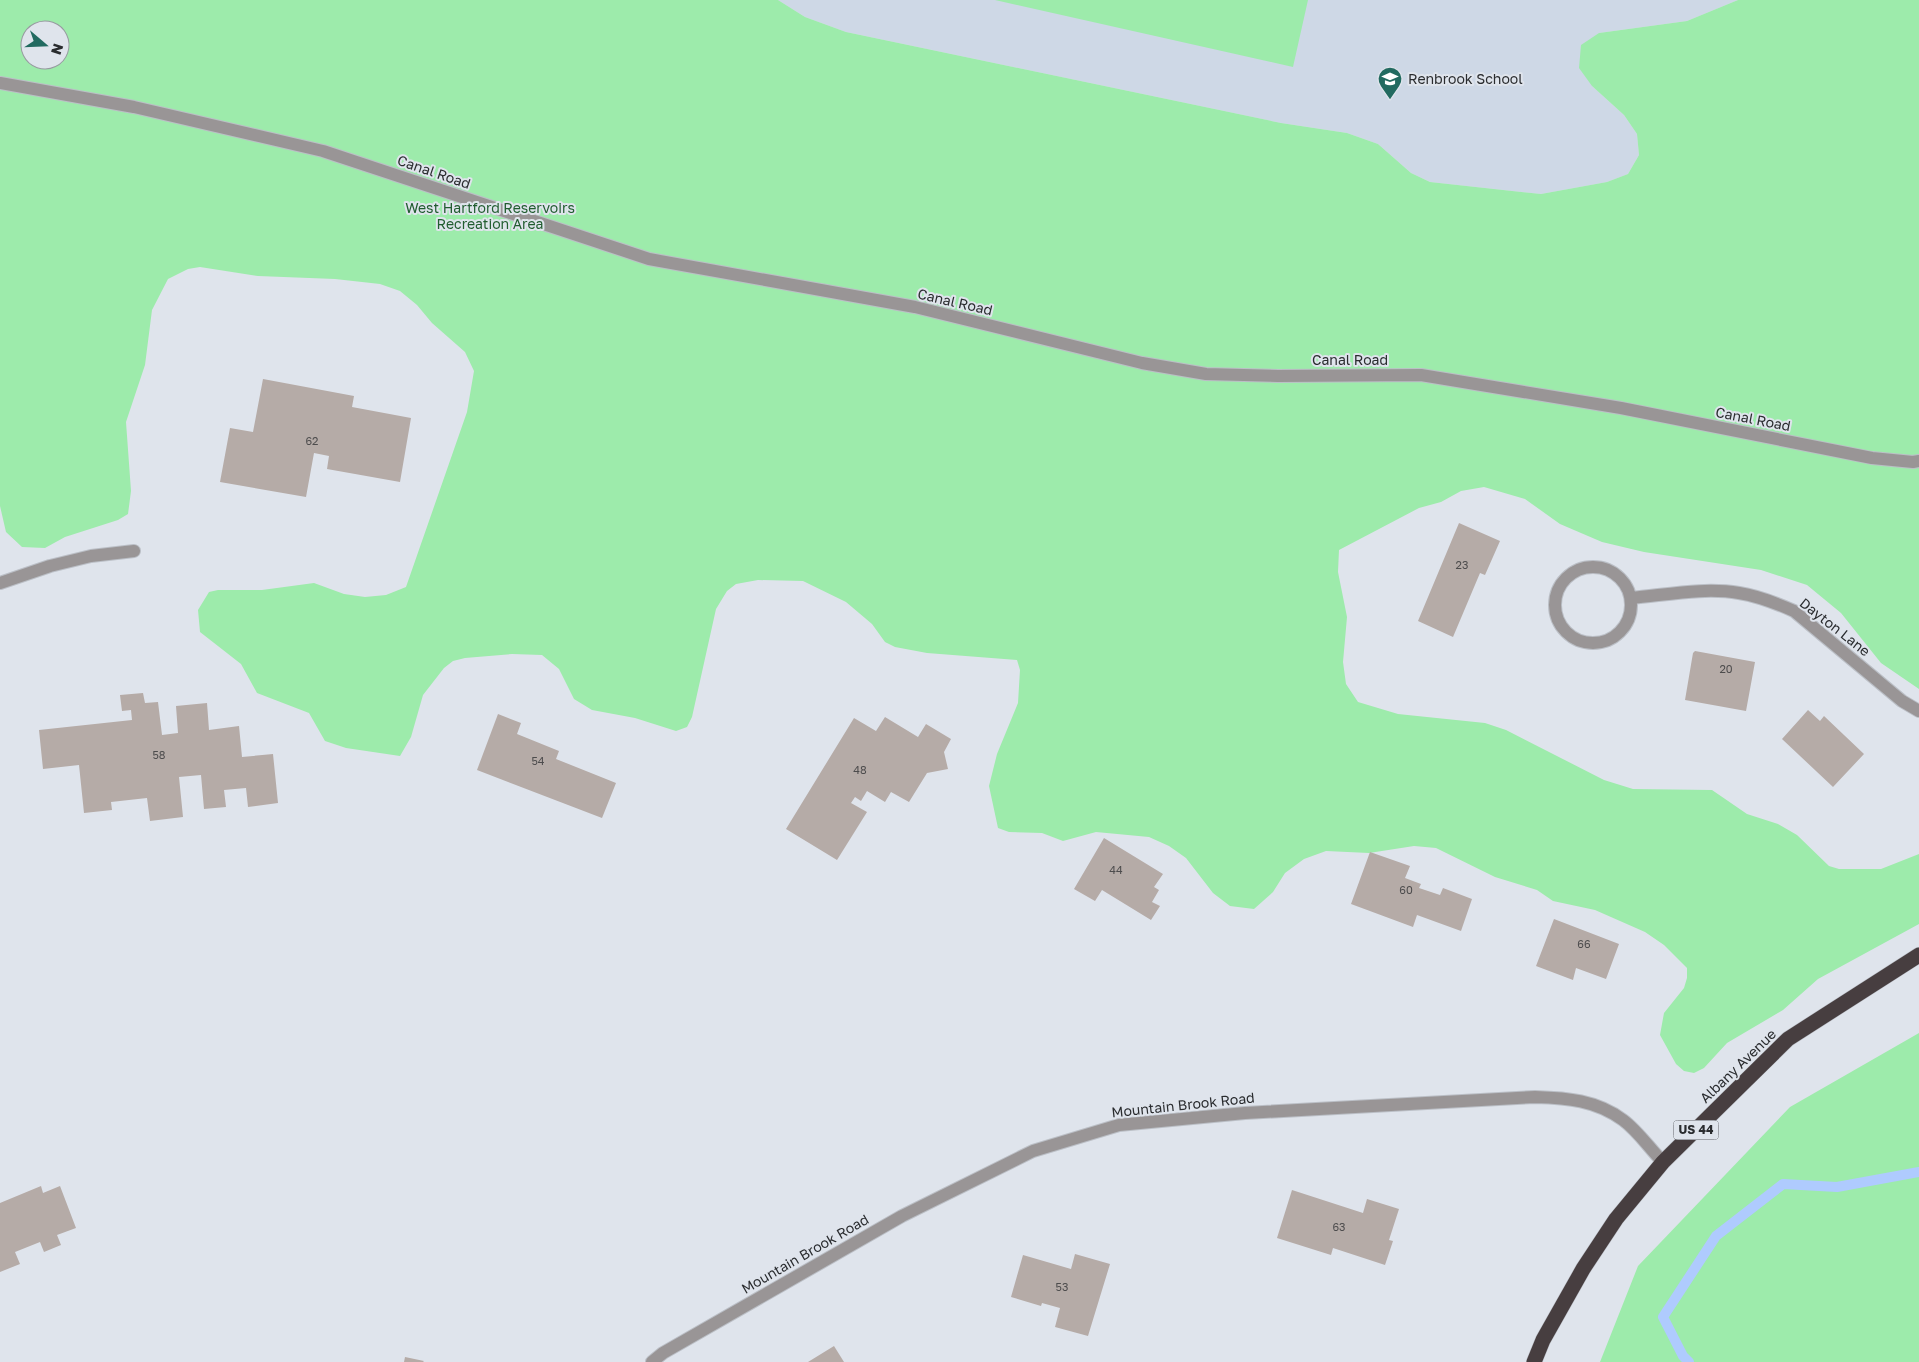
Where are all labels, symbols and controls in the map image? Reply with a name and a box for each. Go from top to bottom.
north arrow [20,20,70,70]
text: N [48,42,68,57]
school or university icon: Renbrook School [1377,66,1403,100]
place label: Renbrook School [1408,70,1523,87]
street label: Canal Road [395,151,473,192]
park label: West Hartford Reservoirs Recreation Area [405,199,575,232]
street label: Canal Road [916,285,994,318]
street label: Canal Road [1312,351,1388,368]
street label: Canal Road [1714,403,1792,434]
house number: 62 [305,434,319,447]
house number: 23 [1456,558,1468,571]
street label: Dayton Lane [1797,594,1874,659]
house number: 20 [1719,662,1733,675]
house number: 58 [152,748,166,761]
house number: 54 [531,754,545,767]
house number: 48 [853,763,867,776]
house number: 44 [1109,863,1123,876]
house number: 60 [1399,883,1413,896]
house number: 66 [1577,937,1591,950]
street label: Albany Avenue [1696,1025,1779,1106]
street label: Mountain Brook Road [1110,1089,1255,1120]
road number: US 44 [1674,1120,1718,1140]
street label: Mountain Brook Road [738,1210,871,1297]
house number: 63 [1332,1220,1346,1233]
house number: 53 [1056,1280,1068,1293]

